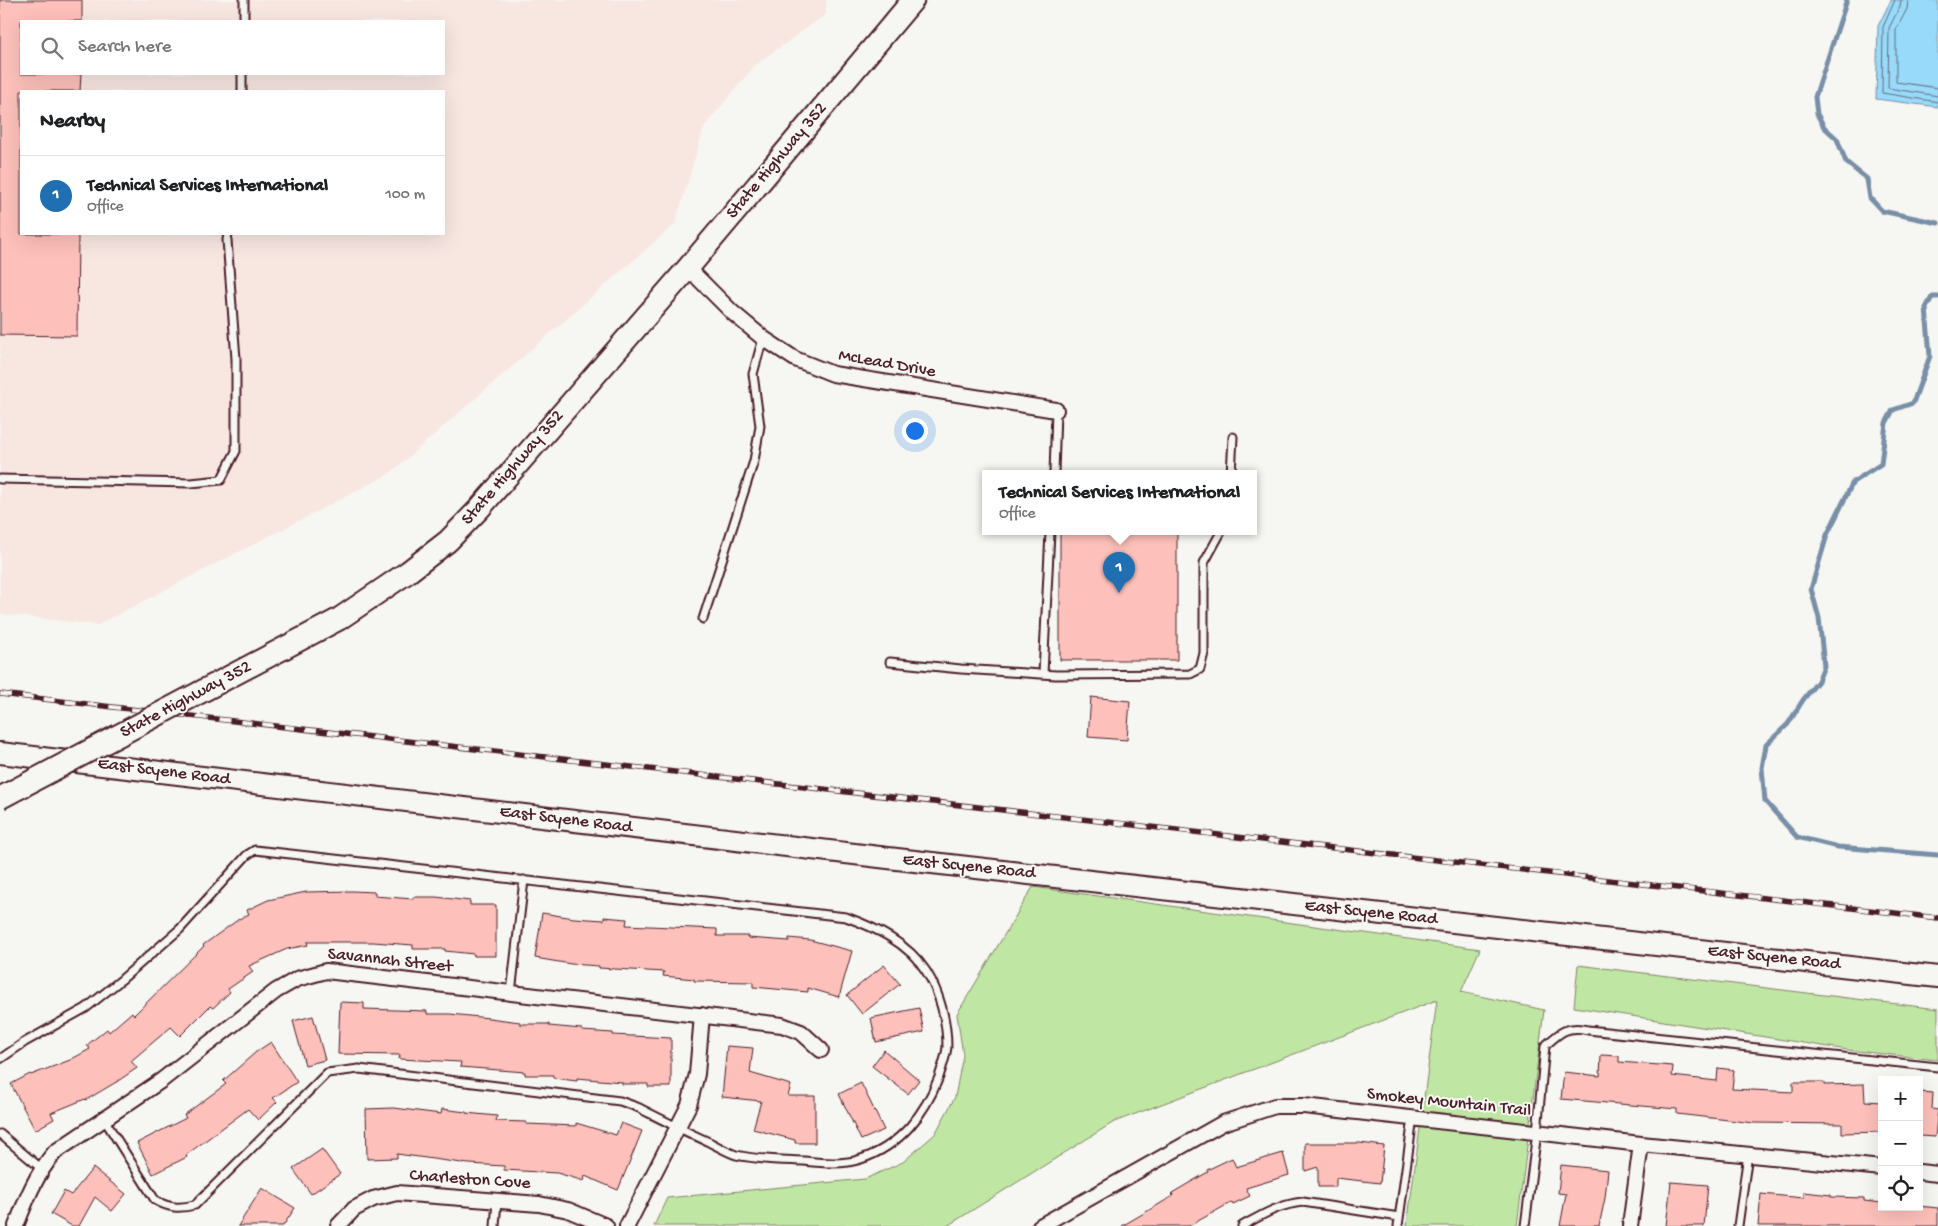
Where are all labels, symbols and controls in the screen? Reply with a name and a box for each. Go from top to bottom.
search box [20,20,445,75]
icon: search [38,34,66,62]
text: Search here [78,36,172,59]
street label: State Highway 352 [722,98,832,223]
text: Nearby [40,110,105,135]
text: Technical Services International [87,175,328,198]
text: 1 [53,186,59,205]
text: 100 m [385,186,425,205]
text: Office [87,198,124,217]
street label: McLead Drive [837,345,938,383]
street label: State Highway 352 [457,406,569,530]
your location [902,418,928,444]
popup [982,470,1257,535]
text: Technical Services International [999,482,1240,505]
text: Office [999,505,1036,524]
pin: 1 [1103,552,1135,593]
street label: State Highway 352 [117,657,255,743]
street label: East Scyene Road [96,753,233,791]
street label: East Scyene Road [498,801,635,839]
street label: East Scyene Road [902,850,1038,885]
street label: East Scyene Road [1304,896,1440,931]
street label: East Scyene Road [1707,941,1843,976]
street label: Savannah Street [327,944,455,978]
map controls [1878,1076,1923,1211]
button: + [1878,1076,1923,1121]
street label: Smokey Mountain Trail [1366,1084,1532,1122]
button: − [1878,1121,1923,1166]
street label: Charleston Cove [409,1165,532,1195]
button: locate [1878,1166,1923,1211]

